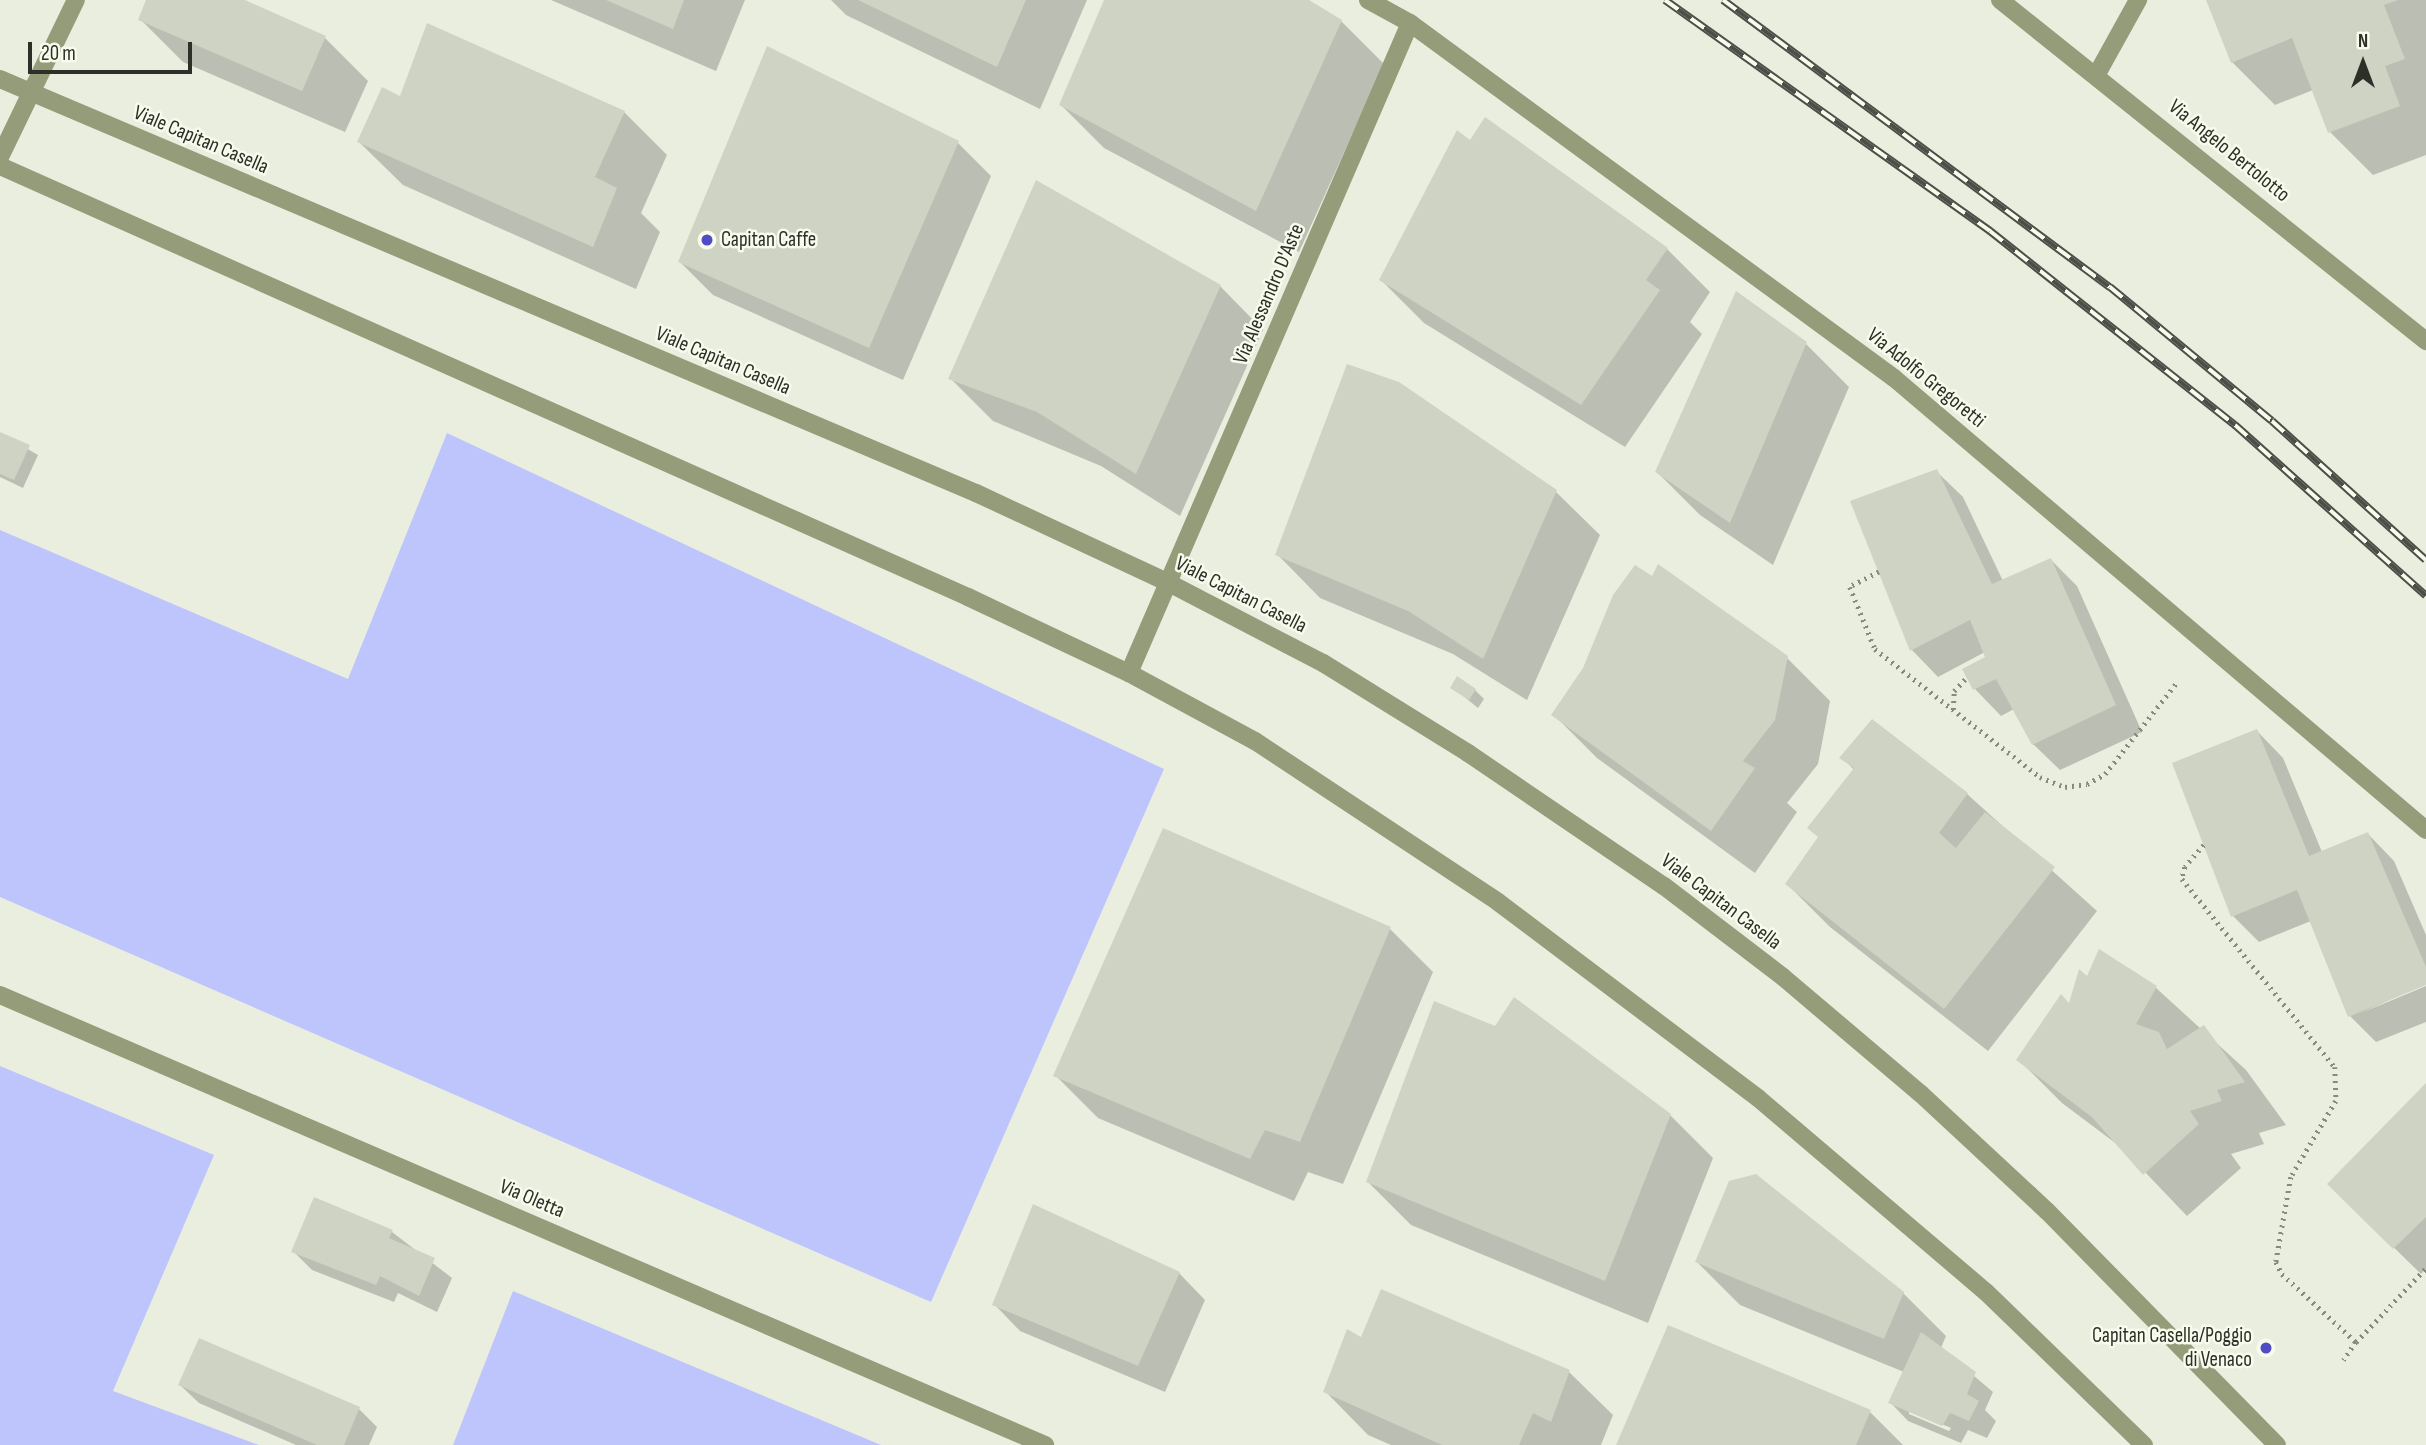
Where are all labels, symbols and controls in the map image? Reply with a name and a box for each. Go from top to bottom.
scale bar [32,28,196,72]
north arrow [2328,28,2398,98]
text: N [2358,30,2368,53]
text: 20 m [41,41,76,66]
street label: Via Angelo Bertolotto [2163,94,2295,208]
street label: Viale Capitan Casella [130,100,272,180]
street label: Via Alessandro D'Aste [1228,220,1310,368]
place label: Capitan Caffe [721,227,816,253]
marker: Capitan Caffe [699,232,715,248]
street label: Viale Capitan Casella [652,321,794,401]
street label: Via Adolfo Gregoretti [1862,323,1990,433]
street label: Viale Capitan Casella [1171,551,1311,639]
street label: Viale Capitan Casella [1656,849,1786,955]
street label: Via Oletta [496,1174,568,1224]
place label: Capitan Casella/Poggio di Venaco [2092,1323,2252,1373]
marker: Capitan Casella/Poggio di Venaco [2258,1340,2274,1356]

